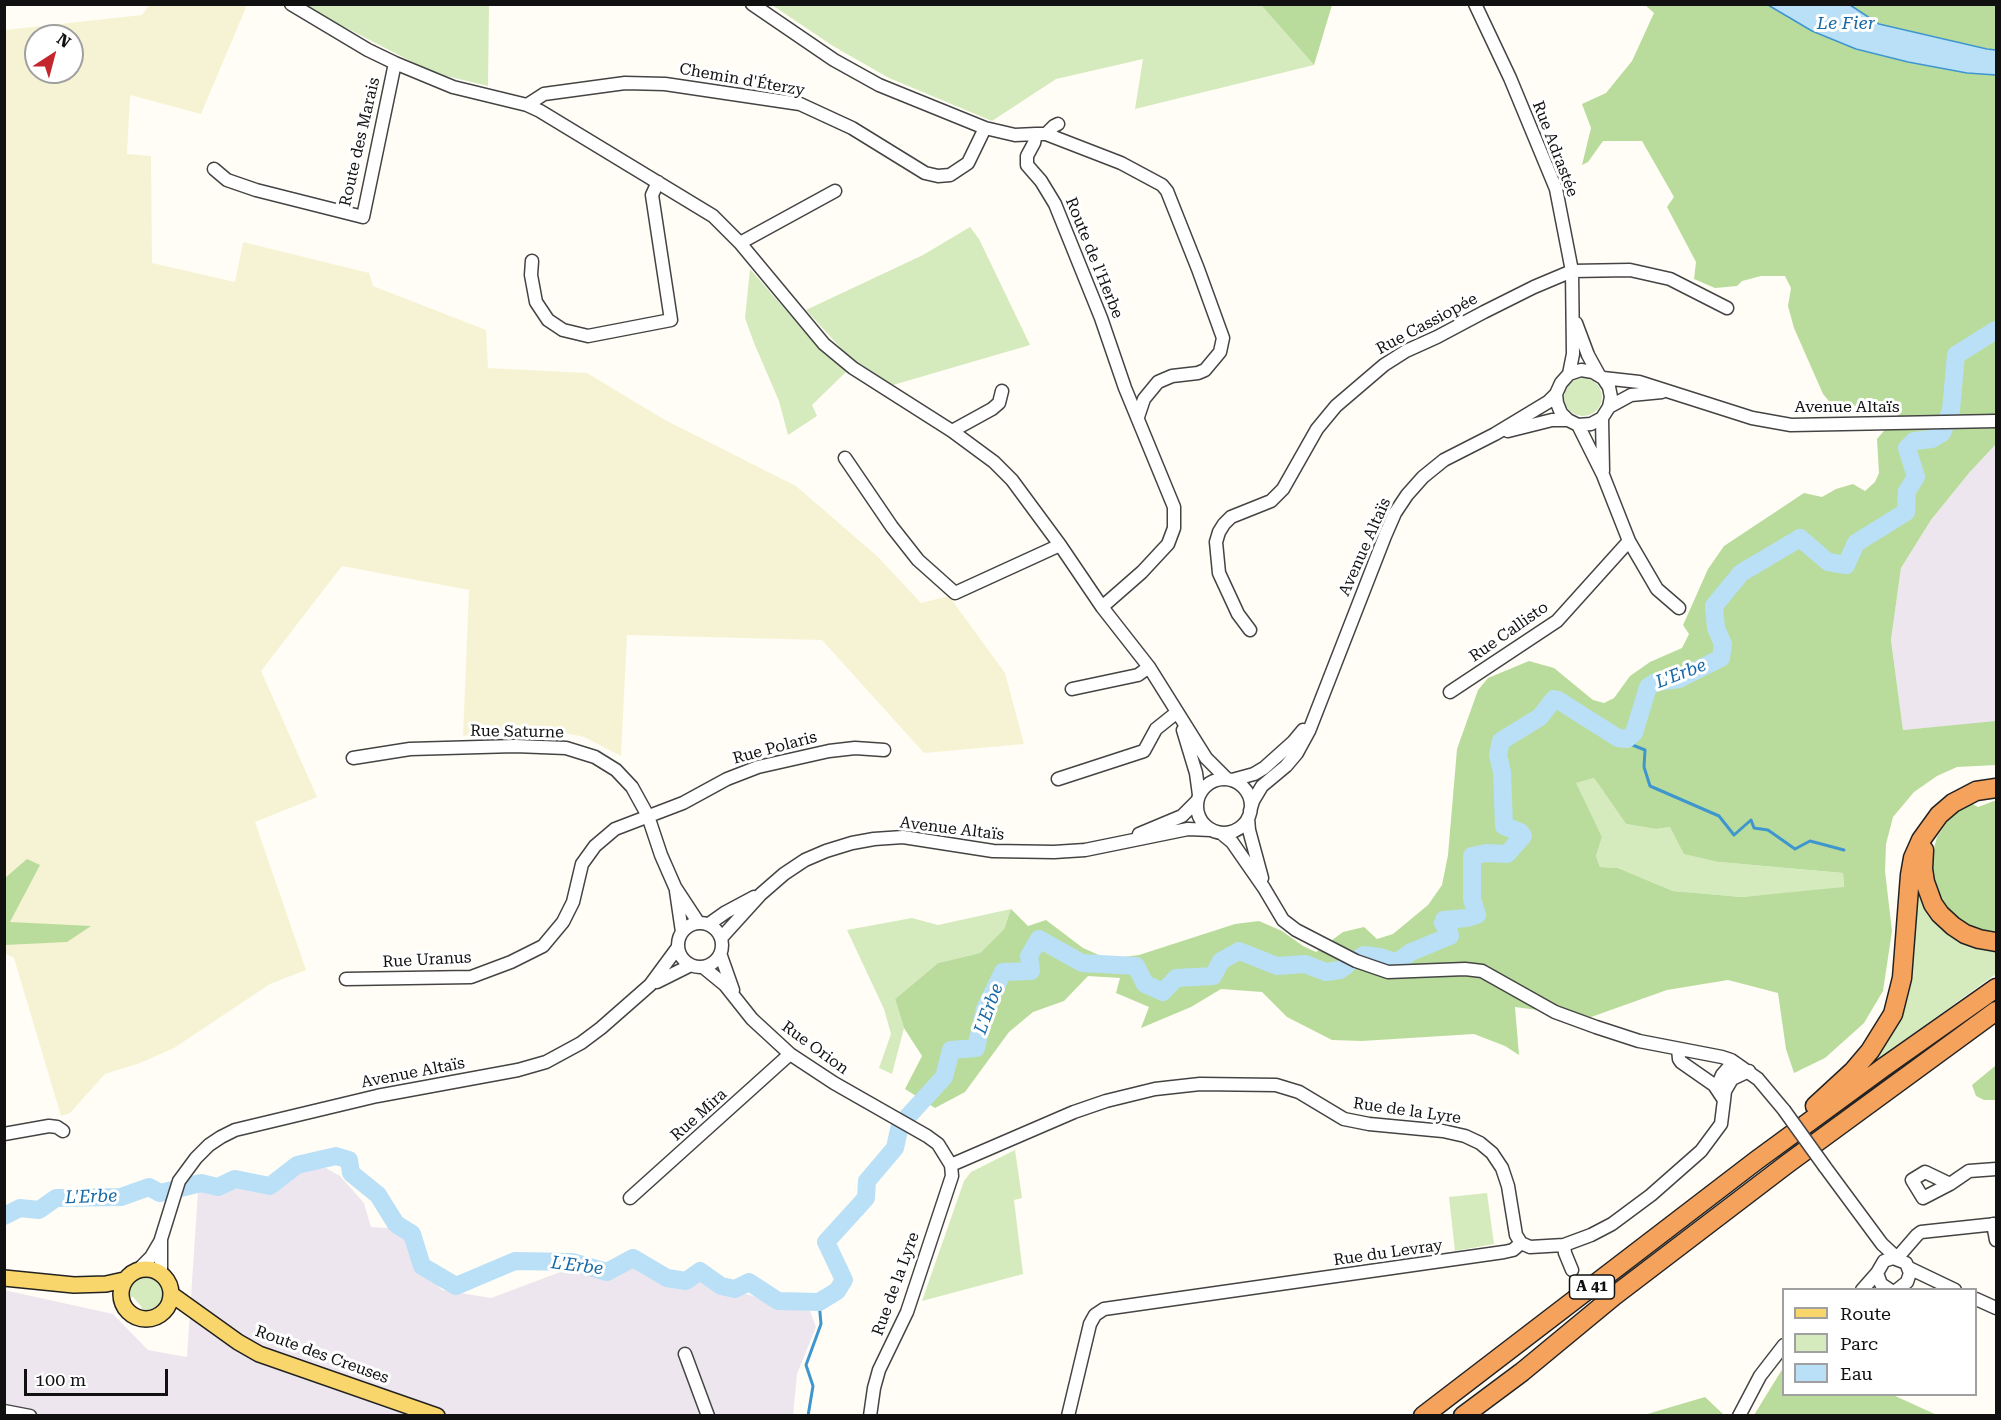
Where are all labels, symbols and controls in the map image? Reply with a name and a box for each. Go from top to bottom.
water label: Le Fier [1817,13,1875,35]
north arrow [24,24,84,84]
text: N [53,29,74,52]
street label: Chemin d'Éterzy [678,60,806,100]
street label: Route des Marais [336,76,384,208]
street label: Rue Adrastée [1528,98,1582,200]
street label: Route de l'Herbe [1061,195,1127,321]
street label: Rue Cassiopée [1373,289,1481,359]
street label: Avenue Altaïs [1794,397,1900,417]
street label: Avenue Altaïs [1335,495,1395,599]
street label: Rue Callisto [1466,598,1552,666]
water label: L'Erbe [1653,655,1709,693]
street label: Rue Saturne [470,722,564,742]
street label: Rue Polaris [731,728,819,768]
street label: Avenue Altaïs [899,813,1005,845]
street label: Rue Uranus [382,948,472,972]
water label: L'Erbe [970,981,1008,1037]
street label: Rue Orion [778,1017,852,1079]
street label: Avenue Altaïs [360,1054,466,1092]
street label: Rue Mira [667,1085,731,1145]
street label: Rue de la Lyre [1352,1094,1462,1128]
water label: L'Erbe [65,1185,117,1209]
street label: Rue de la Lyre [868,1230,924,1338]
street label: Rue du Levray [1332,1236,1444,1270]
water label: L'Erbe [550,1252,604,1280]
road number: A 41 [1570,1275,1614,1299]
legend [1782,1288,1977,1396]
text: Route [1840,1303,1891,1324]
street label: Route des Creuses [253,1322,391,1388]
text: Parc [1840,1333,1878,1354]
scale bar [27,1357,171,1395]
text: Eau [1840,1363,1873,1384]
text: 100 m [35,1369,86,1390]

